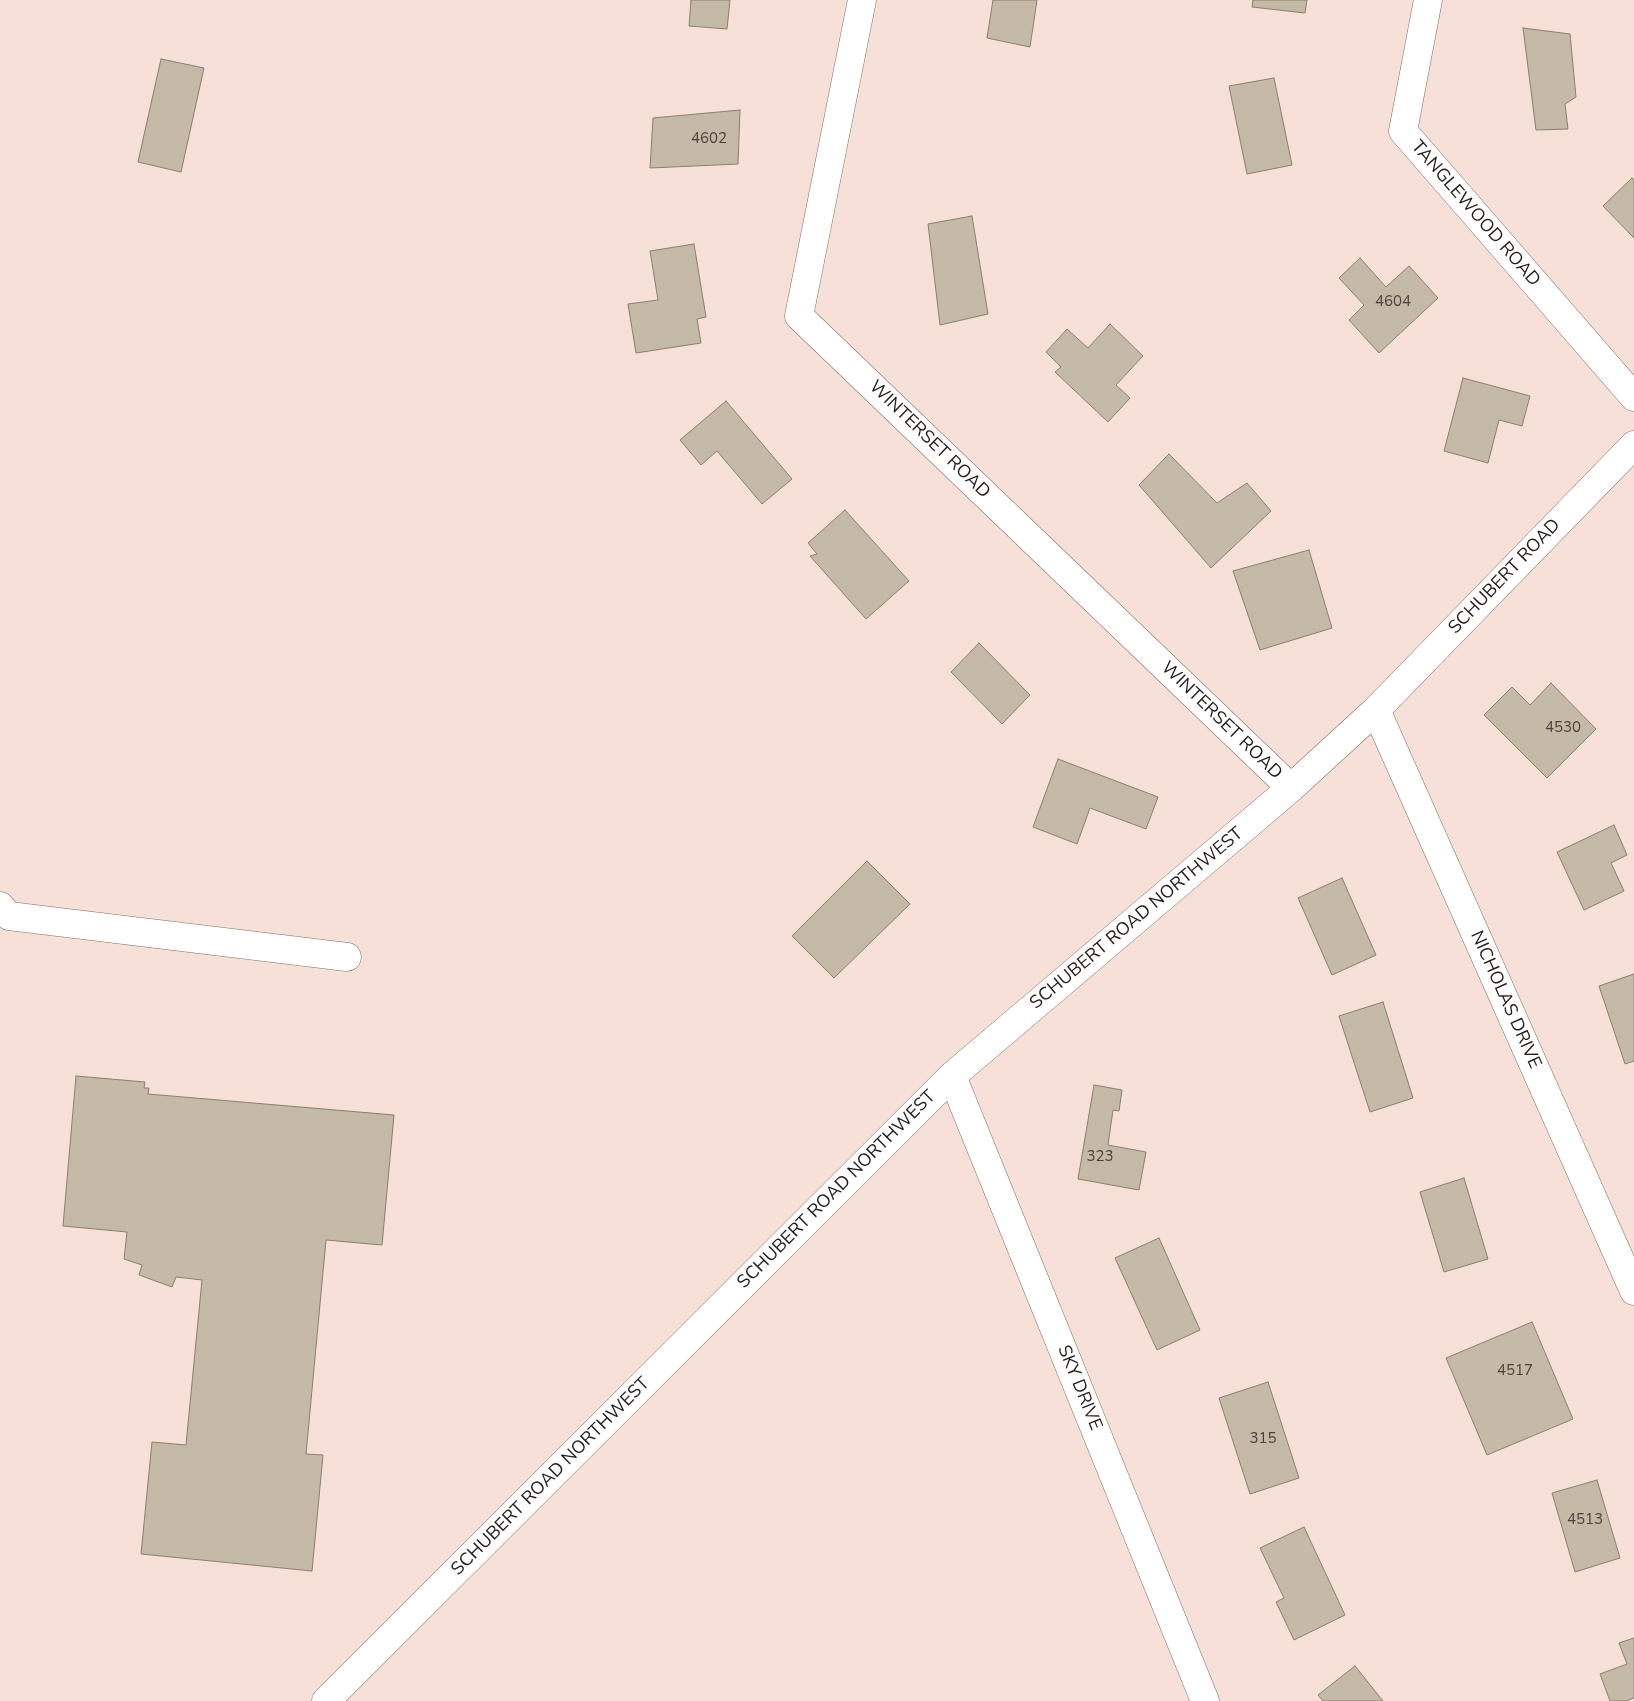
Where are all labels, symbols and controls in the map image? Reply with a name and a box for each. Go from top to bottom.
house number: 4602 [691,130,727,148]
street label: TANGLEWOOD ROAD [1406,137,1544,291]
house number: 4604 [1375,293,1411,311]
street label: WINTERSET ROAD [864,377,994,503]
street label: SCHUBERT ROAD [1445,515,1565,639]
street label: WINTERSET ROAD [1156,658,1286,784]
house number: 4530 [1545,719,1581,737]
street label: SCHUBERT ROAD NORTHWEST [1026,823,1248,1015]
street label: NICHOLAS DRIVE [1465,928,1545,1072]
street label: SCHUBERT ROAD NORTHWEST [733,1086,941,1294]
house number: 323 [1087,1148,1113,1166]
street label: SKY DRIVE [1052,1342,1106,1434]
house number: 4517 [1497,1362,1533,1380]
street label: SCHUBERT ROAD NORTHWEST [447,1373,655,1581]
house number: 315 [1250,1430,1276,1448]
house number: 4513 [1567,1511,1603,1529]

